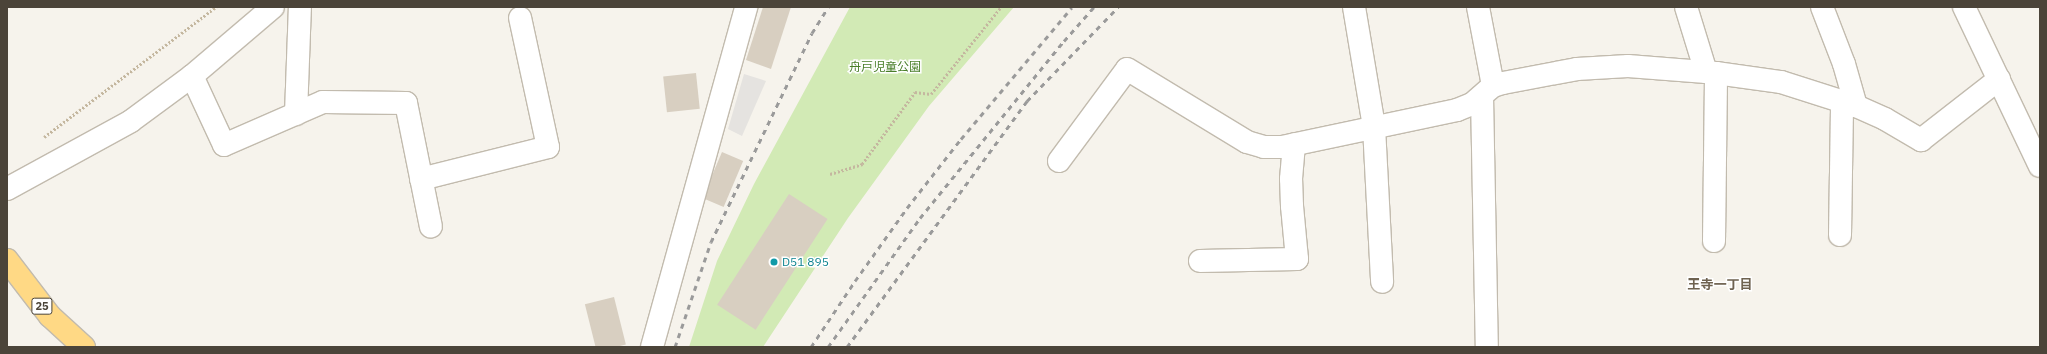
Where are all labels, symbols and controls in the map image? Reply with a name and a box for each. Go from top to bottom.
park label: 舟戸児童公園 [849,60,921,74]
place label: D51 895 [782,255,829,269]
marker: D51 895 [769,257,779,267]
district label: 王寺一丁目 [1688,277,1752,293]
road number: 25 [31,297,53,315]

